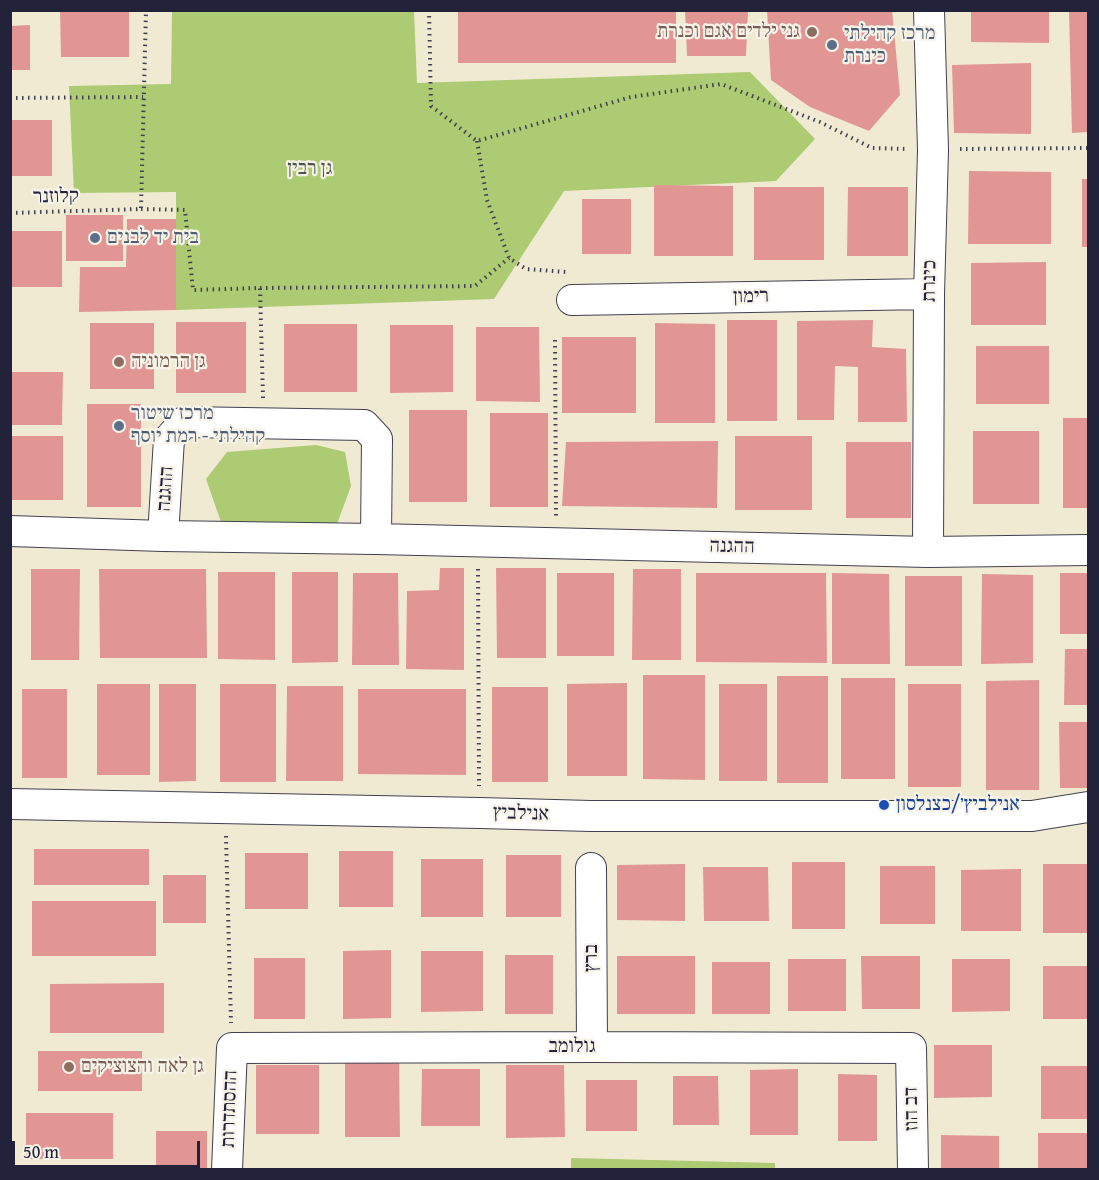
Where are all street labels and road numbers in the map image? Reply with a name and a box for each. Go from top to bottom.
street label: קלוזנר [33,185,79,209]
street label: כינרת [918,260,942,302]
street label: רימון [733,285,769,309]
street label: ההגנה [152,466,180,512]
street label: ההגנה [709,535,755,559]
street label: אנילביץ [493,801,549,827]
street label: ברץ [580,944,604,972]
street label: גולומב [548,1035,596,1059]
street label: ההסתדרות [217,1070,243,1148]
street label: דב הוז [900,1087,924,1131]

